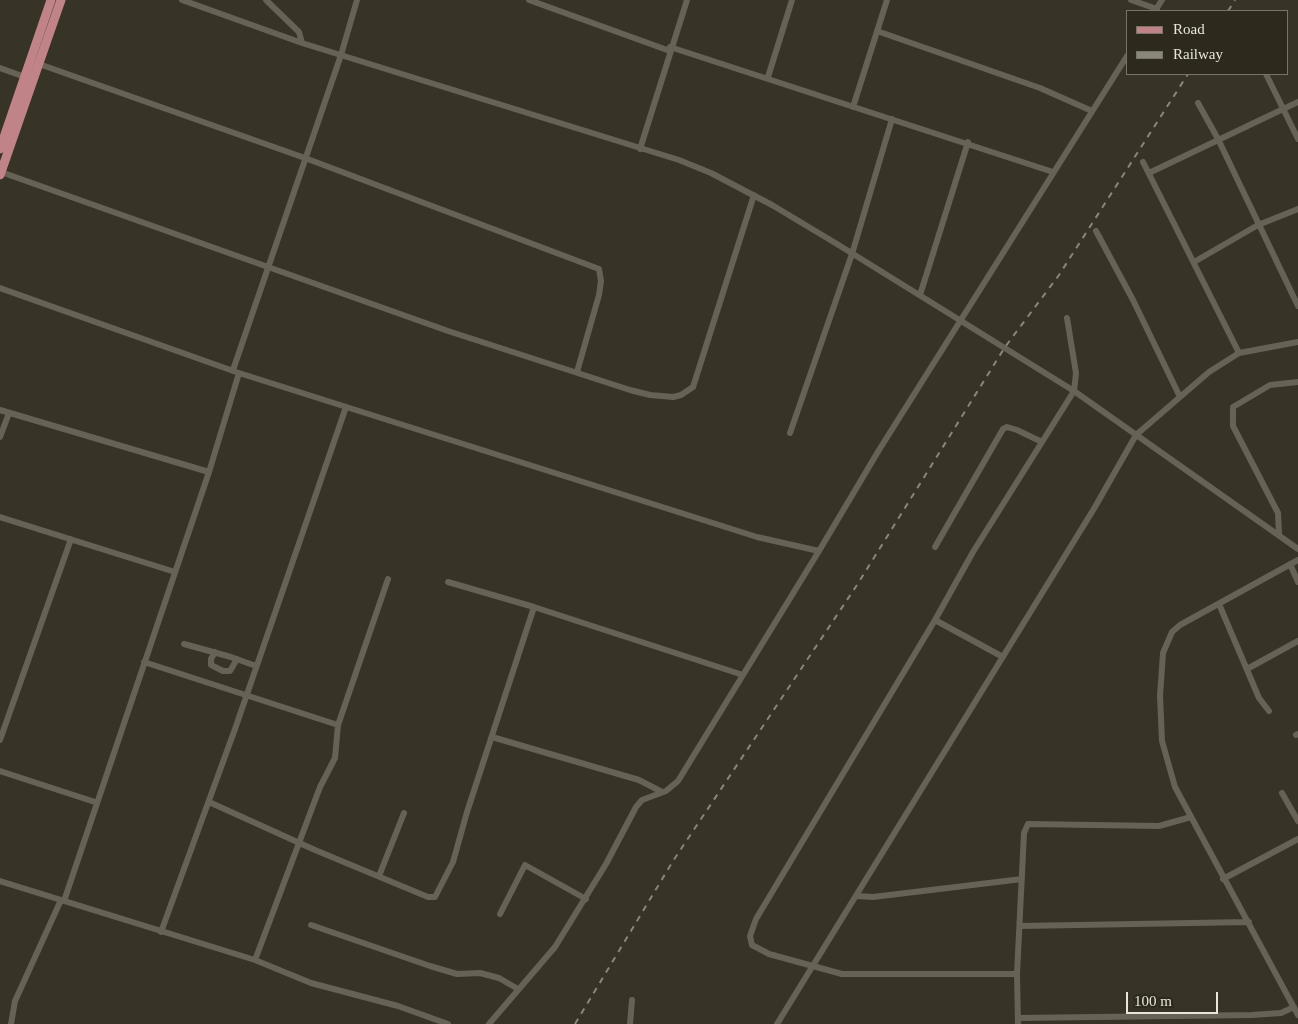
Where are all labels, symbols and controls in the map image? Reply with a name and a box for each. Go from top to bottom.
legend [1126,10,1288,75]
text: Road [1173,21,1205,37]
text: Railway [1173,46,1223,62]
scale bar [1128,982,1220,1014]
text: 100 m [1134,993,1172,1009]

